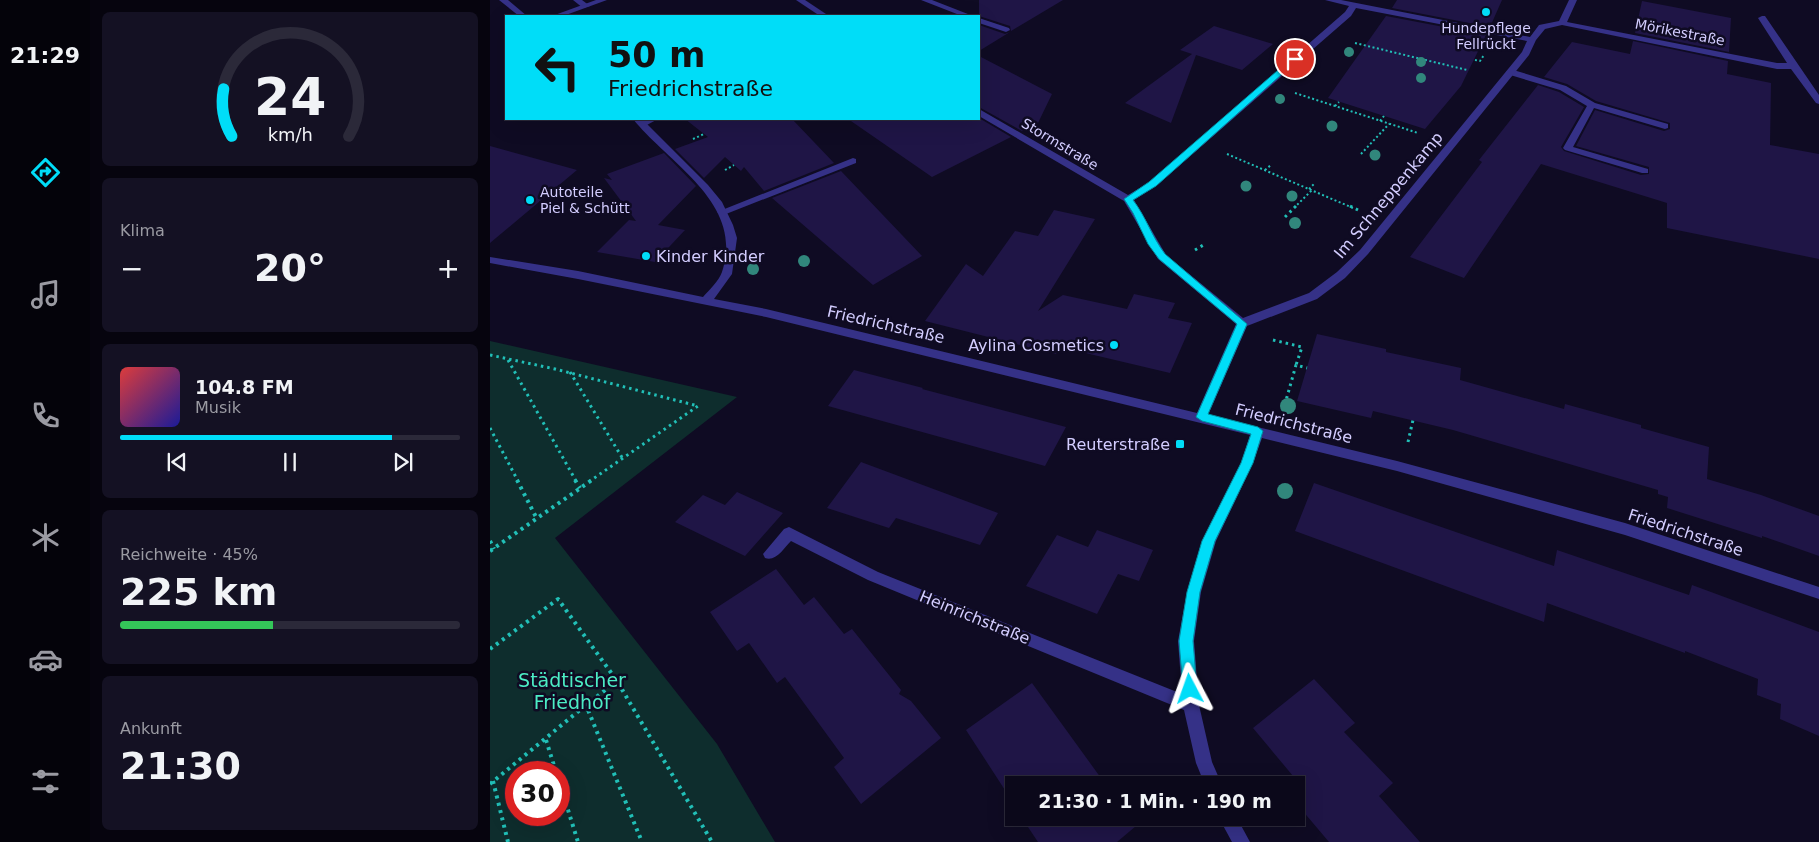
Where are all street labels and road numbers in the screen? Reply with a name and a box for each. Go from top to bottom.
street label: Mörikestraße [1634,15,1726,49]
street label: Stormstraße [1019,115,1101,173]
street label: Im Schneppenkamp [1330,128,1447,262]
street label: Friedrichstraße [825,302,946,347]
street label: Friedrichstraße [1233,400,1354,447]
street label: Friedrichstraße [1626,505,1746,560]
street label: Heinrichstraße [917,587,1033,648]

